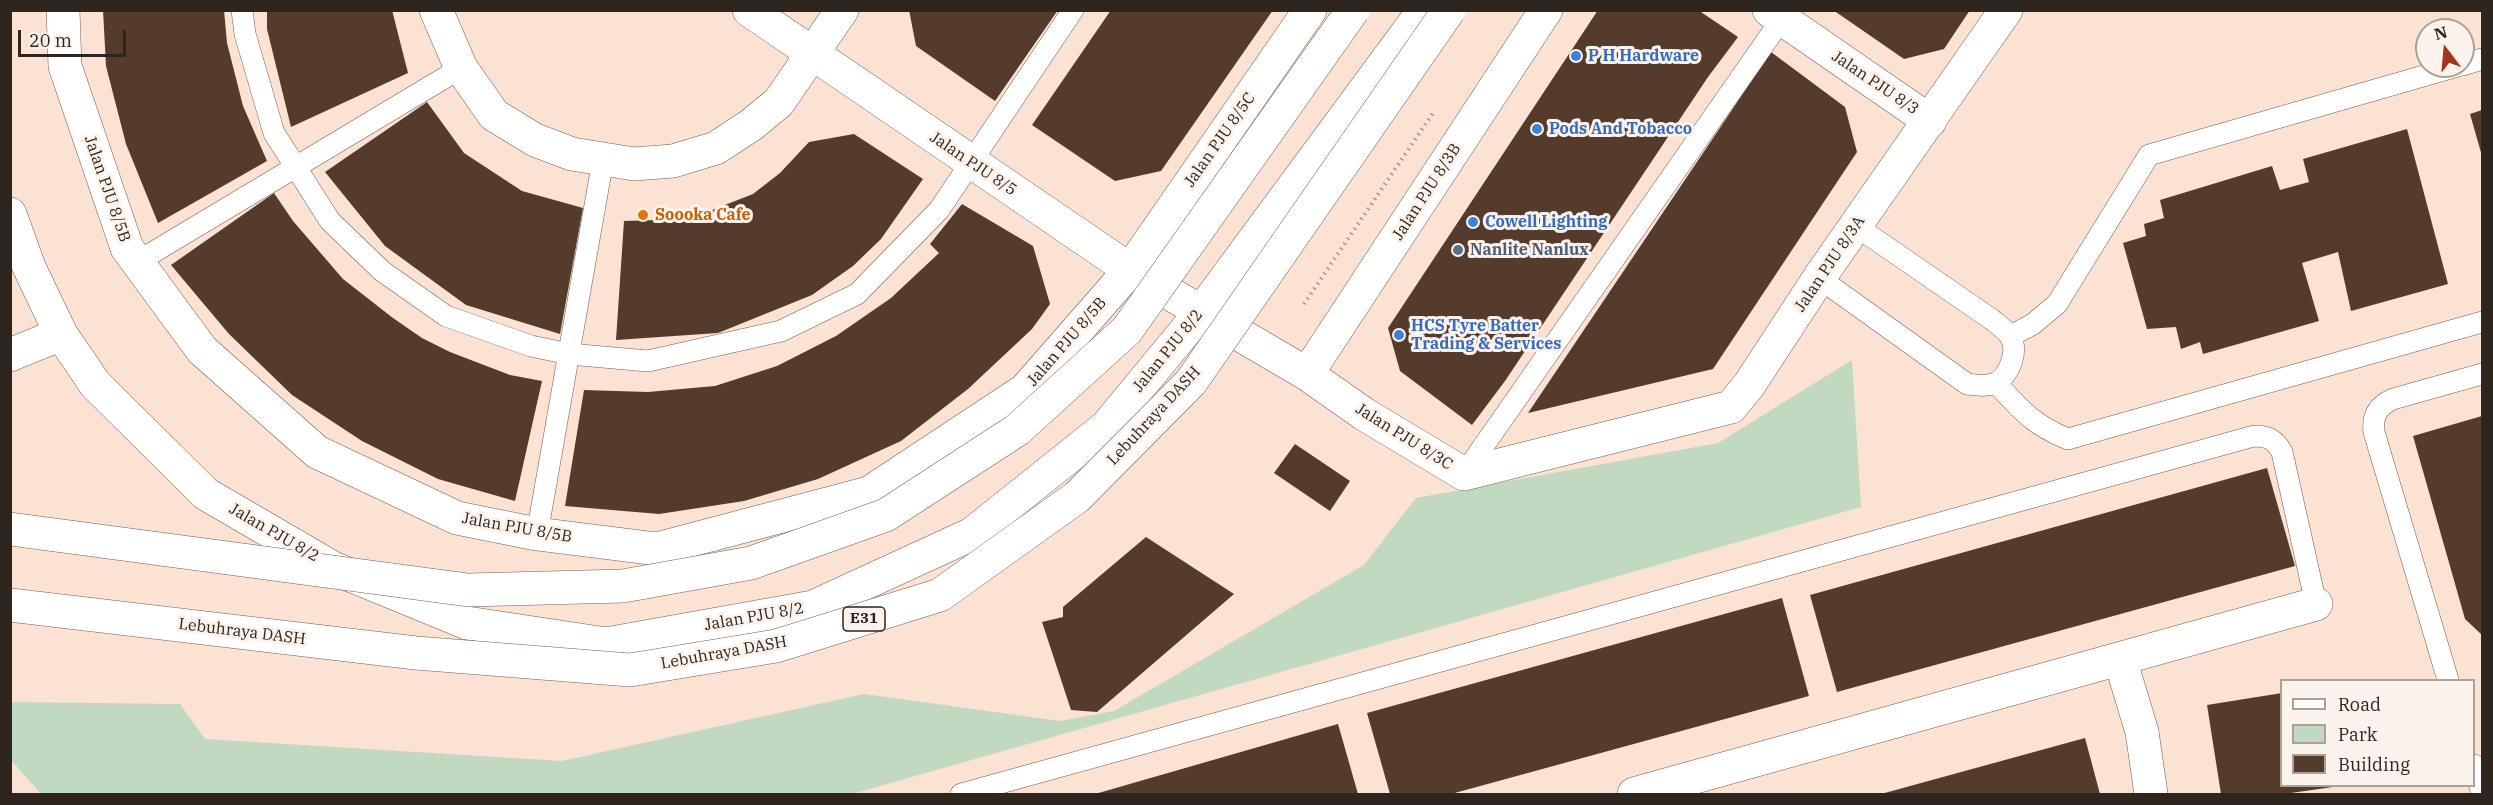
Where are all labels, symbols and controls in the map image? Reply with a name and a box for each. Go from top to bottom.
scale bar [21,18,129,56]
north arrow [2415,18,2475,78]
text: N [2432,21,2449,44]
text: 20 m [29,29,72,52]
place label: P H Hardware [1588,46,1699,66]
street label: Jalan PJU 8/3 [1828,47,1922,119]
marker: P H Hardware [1569,49,1583,63]
street label: Jalan PJU 8/5C [1180,89,1260,191]
place label: Pods And Tobacco [1549,119,1692,139]
marker: Pods And Tobacco [1530,122,1544,136]
street label: Jalan PJU 8/5 [926,128,1020,200]
street label: Jalan PJU 8/5B [80,133,134,245]
street label: Jalan PJU 8/3B [1389,140,1465,244]
place label: Soooka Cafe [655,205,751,225]
marker: Soooka Cafe [636,208,650,222]
place label: Cowell Lighting [1485,212,1608,232]
street label: Jalan PJU 8/3A [1791,212,1869,316]
marker: Cowell Lighting [1466,215,1480,229]
place label: Nanlite Nanlux [1470,240,1589,260]
marker: Nanlite Nanlux [1451,243,1465,257]
street label: Jalan PJU 8/5B [1023,294,1111,390]
street label: Jalan PJU 8/2 [1129,306,1207,396]
place label: HCS Tyre Batter Trading & Services [1411,316,1561,354]
marker: HCS Tyre Batter Trading & Services [1392,328,1406,342]
street label: Lebuhraya DASH [1103,363,1205,469]
street label: Jalan PJU 8/3C [1352,399,1456,475]
street label: Jalan PJU 8/2 [226,500,322,566]
street label: Jalan PJU 8/5B [460,509,574,547]
street label: Jalan PJU 8/2 [703,599,805,635]
road number: E31 [843,607,885,631]
street label: Lebuhraya DASH [177,615,307,649]
street label: Lebuhraya DASH [659,632,789,674]
legend [2280,679,2475,787]
text: Road [2338,693,2381,716]
text: Park [2338,723,2377,746]
text: Building [2338,753,2410,776]

